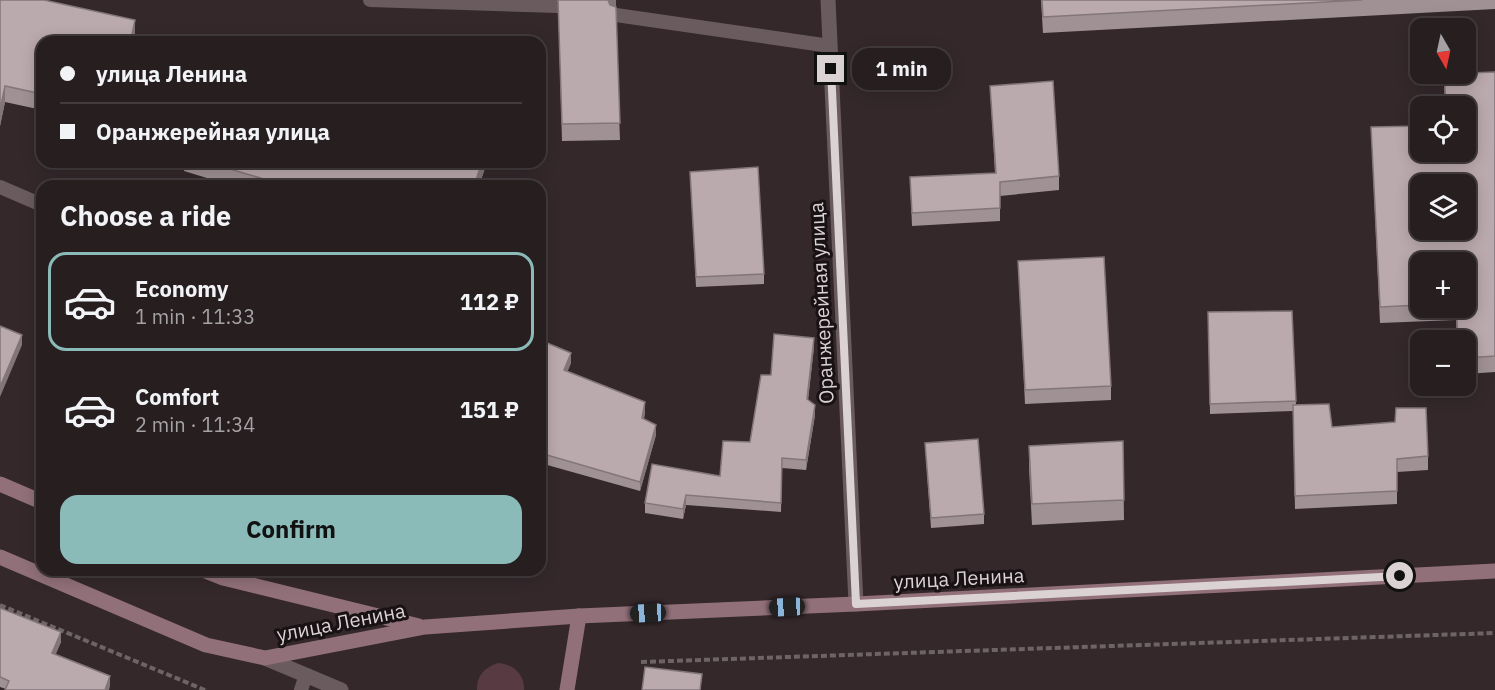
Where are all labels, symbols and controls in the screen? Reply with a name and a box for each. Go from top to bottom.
north arrow [1410,18,1476,84]
map controls [1410,18,1476,396]
callout: 1 min [852,48,951,90]
route end [817,55,844,82]
text: 1 min [875,55,928,82]
text: улица Ленина [96,59,247,88]
button: locate [1410,96,1476,162]
text: Оранжерейная улица [96,117,330,146]
button: layers [1410,174,1476,240]
text: Choose a ride [60,198,231,233]
street label: Оранжерейная улица [802,201,840,405]
button: + [1410,252,1476,318]
text: Economy [135,274,229,303]
icon: car [63,275,117,329]
text: 112 ₽ [460,287,519,316]
text: 1 min · 11:33 [135,303,255,330]
button: − [1410,330,1476,396]
text: Comfort [135,382,219,411]
icon: car [63,383,117,437]
text: 151 ₽ [460,395,519,424]
text: 2 min · 11:34 [135,411,255,438]
button: Confirm [60,495,522,564]
street label: улица Ленина [893,561,1025,595]
route start [1386,562,1413,589]
street label: улица Ленина [274,596,408,648]
car [769,597,805,617]
car [630,603,666,623]

